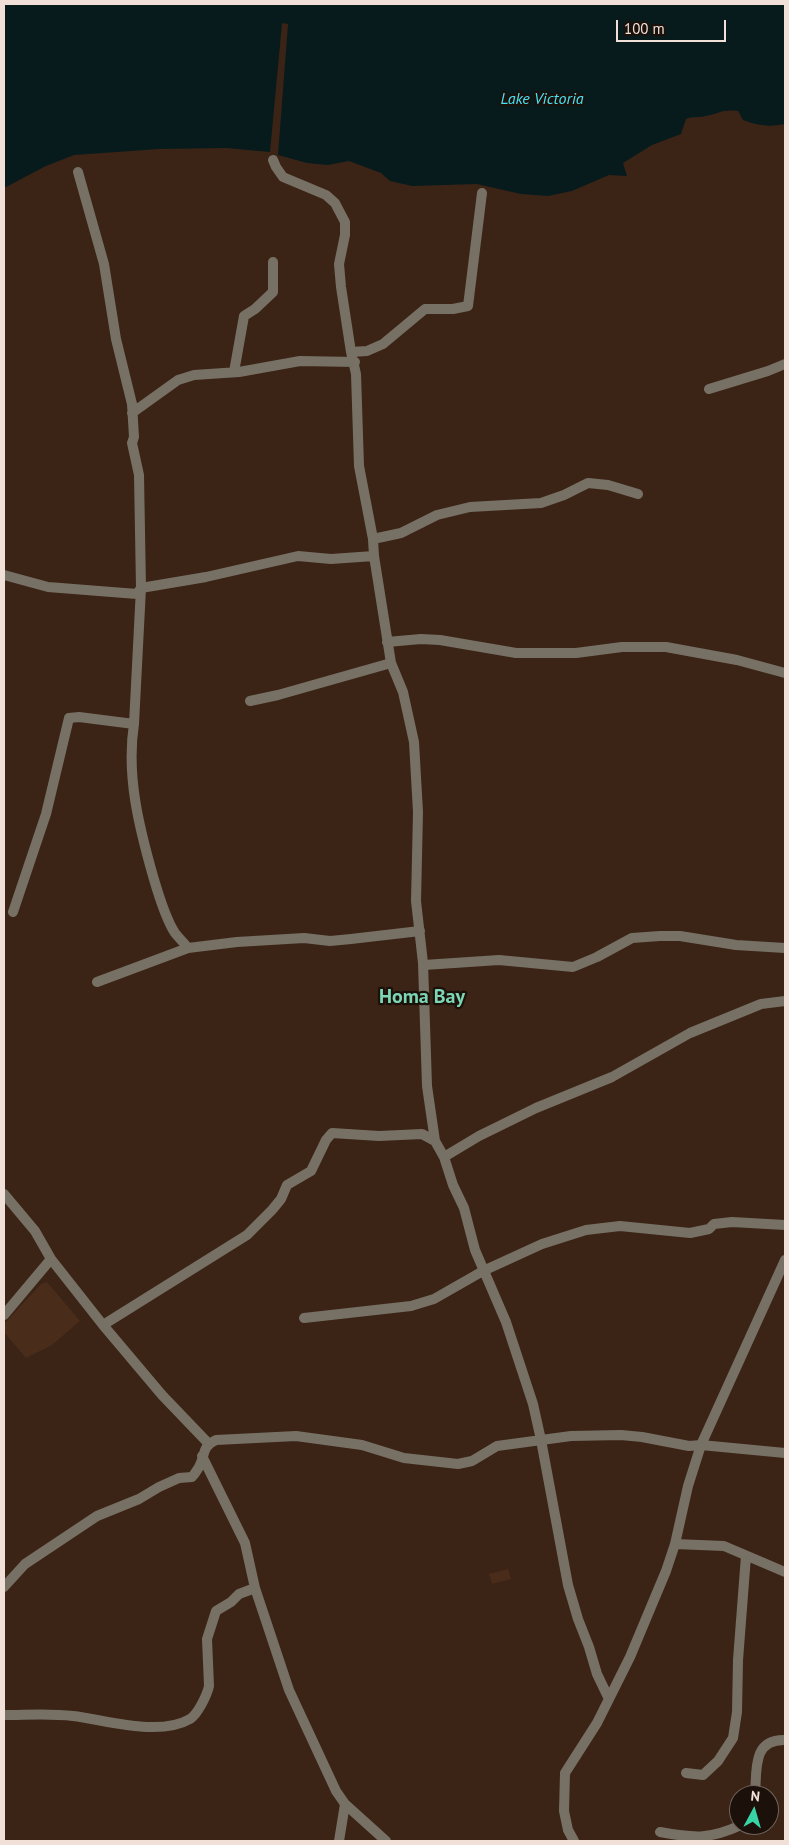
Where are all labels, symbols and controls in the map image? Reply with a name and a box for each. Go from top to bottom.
scale bar [619,10,729,42]
text: 100 m [624,19,665,38]
water label: Lake Victoria [500,89,584,109]
district label: Homa Bay [379,985,465,1009]
north arrow [729,1785,779,1835]
text: N [750,1787,761,1806]

